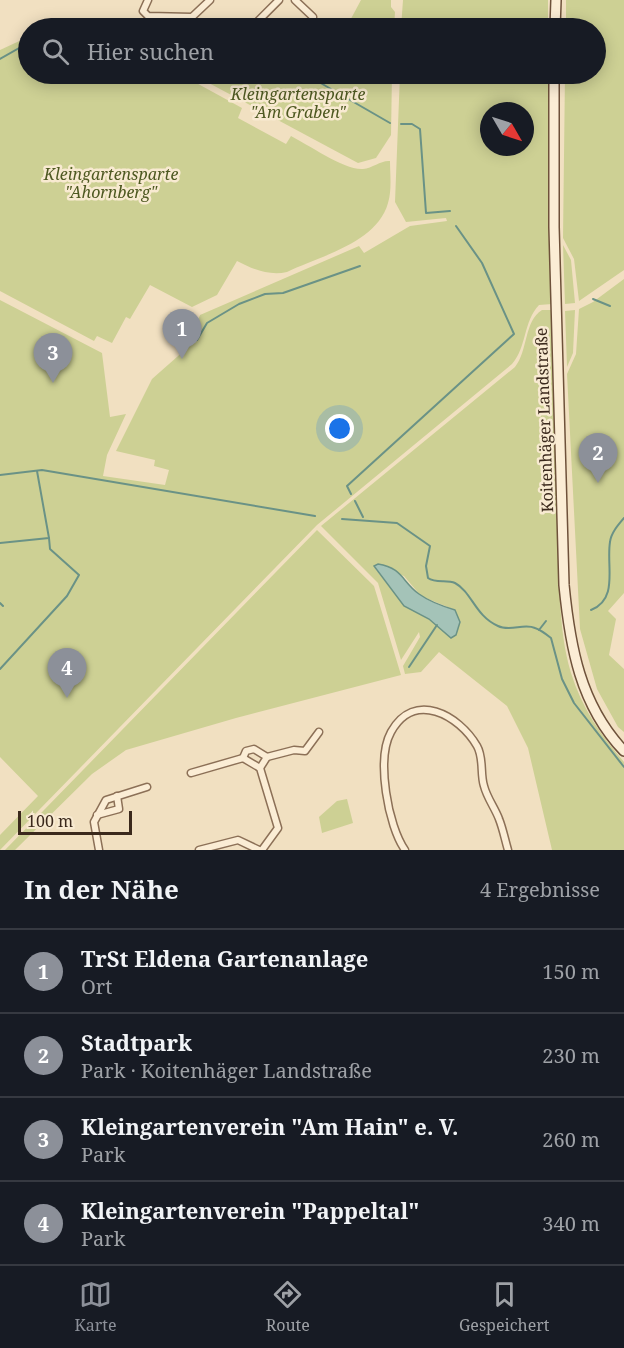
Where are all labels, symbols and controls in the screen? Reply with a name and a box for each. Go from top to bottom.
search box [18,18,606,84]
icon: search [39,35,72,68]
text: Hier suchen [87,36,214,66]
park label: Kleingartensparte "Am Graben" [230,83,365,123]
north arrow [480,102,534,156]
park label: Kleingartensparte "Ahornberg" [43,163,178,203]
pin: 1 [162,310,201,359]
street label: Koitenhäger Landstraße [530,327,558,513]
pin: 3 [34,334,72,383]
your location [325,414,354,443]
pin: 2 [578,434,618,483]
pin: 4 [48,648,86,698]
scale bar [18,808,132,836]
text: 100 m [27,810,73,832]
text: In der Nähe [24,871,179,907]
text: 4 Ergebnisse [480,876,600,903]
text: TrSt Eldena Gartenanlage [81,943,368,973]
text: 1 [38,958,49,985]
text: 150 m [542,958,600,985]
text: Ort [81,973,112,1000]
text: Stadtpark [81,1027,192,1057]
text: 2 [38,1042,49,1069]
text: 230 m [542,1042,600,1069]
text: Park · Koitenhäger Landstraße [81,1057,372,1084]
text: Kleingartenverein "Am Hain" e. V. [81,1111,459,1141]
text: 3 [38,1126,49,1153]
text: 260 m [542,1126,600,1153]
text: Park [81,1141,125,1168]
text: Kleingartenverein "Pappeltal" [81,1195,419,1225]
text: 4 [38,1210,49,1237]
text: 340 m [542,1210,600,1237]
text: Park [81,1225,125,1252]
tab: Karte [75,1278,117,1336]
tab: Route [266,1278,310,1336]
tab: Gespeichert [459,1278,549,1336]

